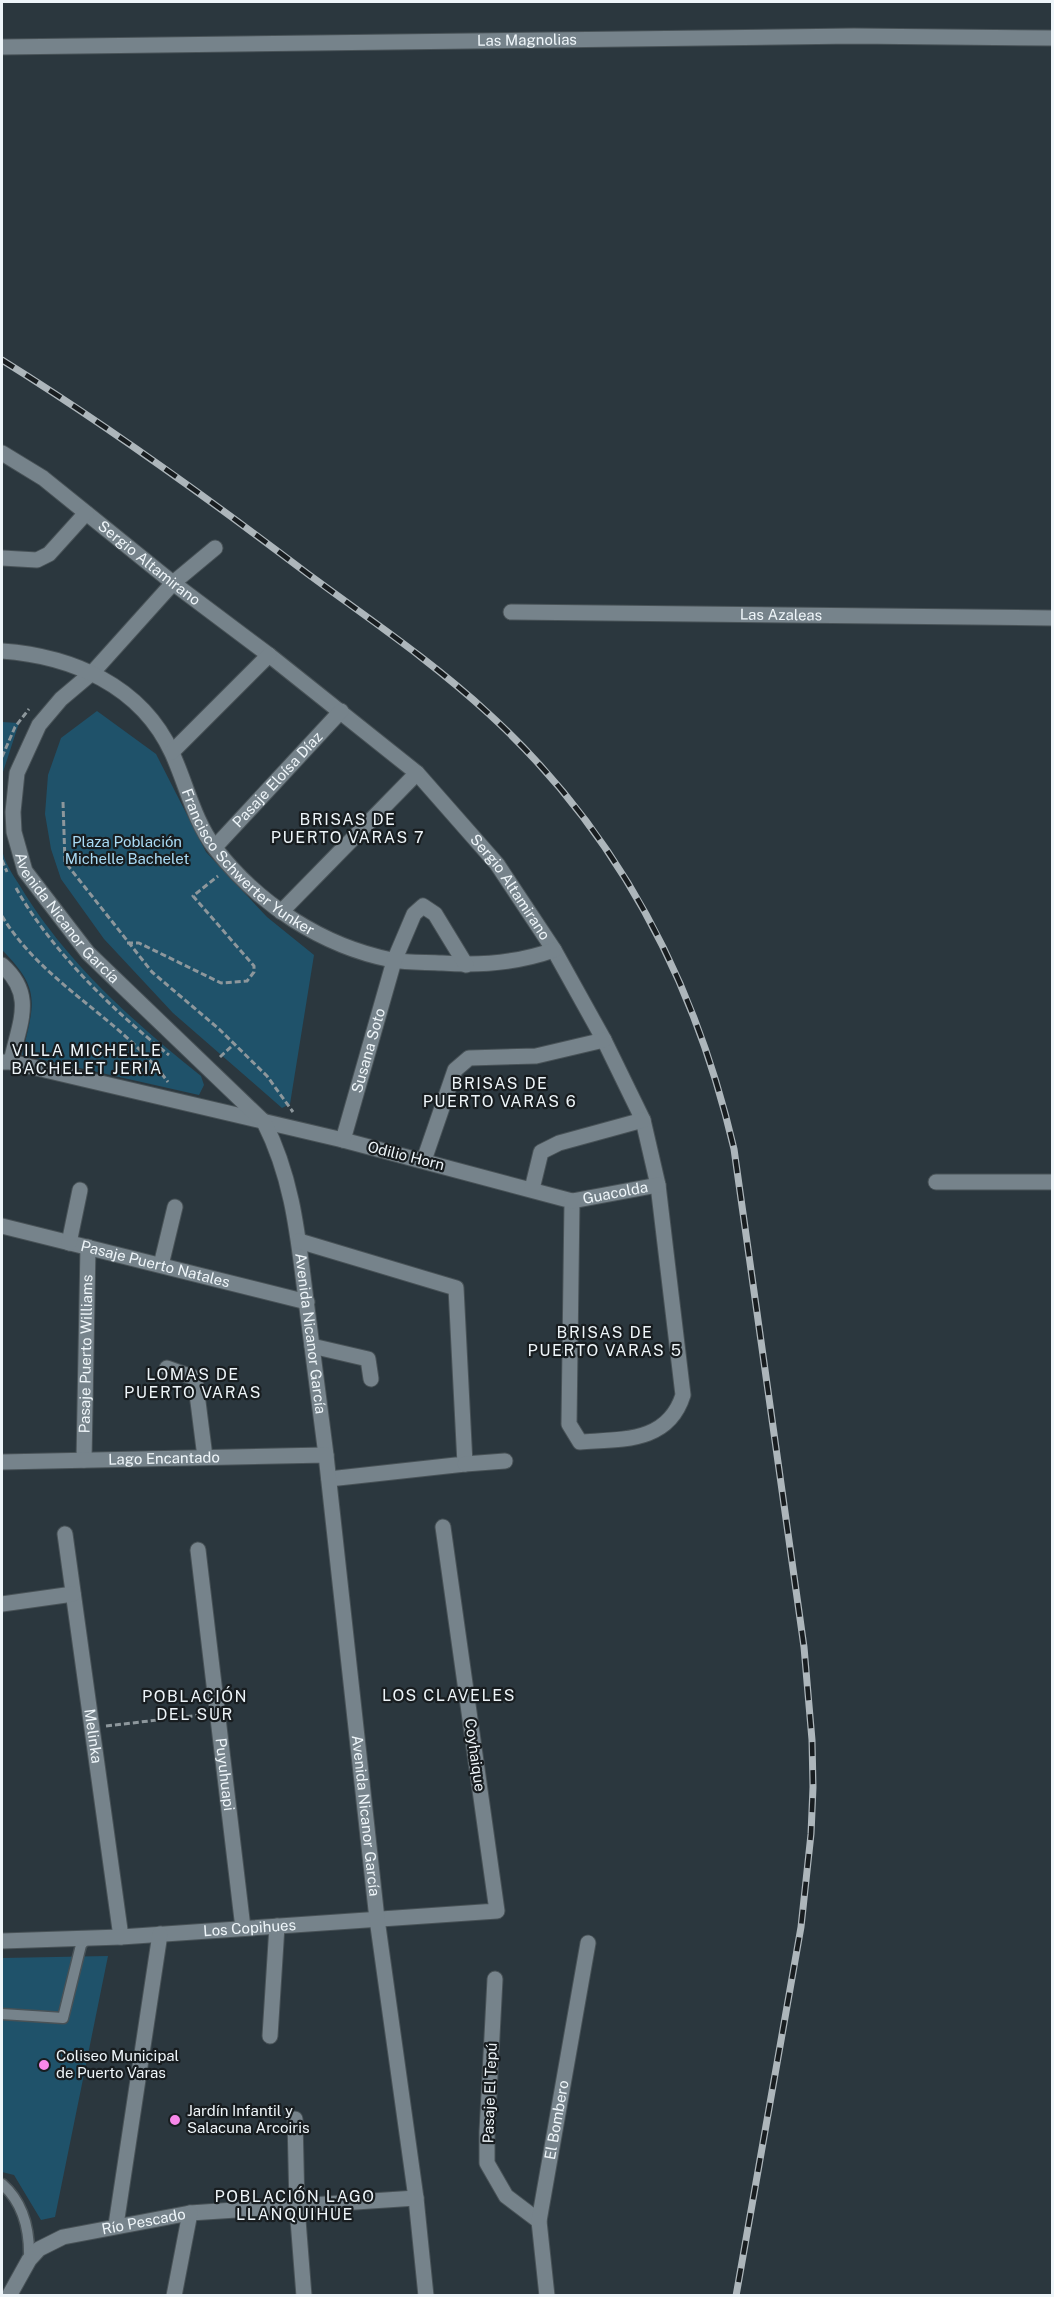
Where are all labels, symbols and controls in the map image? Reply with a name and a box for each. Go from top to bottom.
street label: Las Magnolias [477,31,577,49]
street label: Sergio Altamirano [95,517,204,608]
street label: Las Azaleas [740,606,822,623]
street label: Pasaje Eloísa Díaz [229,728,326,830]
street label: Francisco Schwerter Yunker [179,786,318,938]
district label: BRISAS DE PUERTO VARAS 7 [271,810,425,847]
street label: Sergio Altamirano [467,831,554,943]
park label: Plaza Población Michelle Bachelet [65,833,189,867]
street label: Avenida Nicanor García [12,850,123,986]
street label: Susana Soto [348,1006,388,1095]
district label: VILLA MICHELLE BACHELET JERIA [11,1041,163,1078]
district label: BRISAS DE PUERTO VARAS 6 [423,1074,577,1111]
street label: Odilio Horn [366,1138,446,1173]
street label: Guacolda [581,1178,649,1207]
street label: Pasaje Puerto Natales [79,1237,232,1290]
street label: Avenida Nicanor García [292,1252,330,1415]
street label: Pasaje Puerto Williams [76,1274,95,1434]
district label: BRISAS DE PUERTO VARAS 5 [528,1323,682,1360]
district label: LOMAS DE PUERTO VARAS [124,1365,262,1402]
street label: Lago Encantado [108,1448,220,1468]
district label: POBLACIÓN DEL SUR [142,1686,248,1724]
district label: LOS CLAVELES [382,1686,516,1705]
street label: Melinka [81,1707,106,1764]
street label: Coyhaique [462,1717,489,1792]
street label: Avenida Nicanor García [349,1734,383,1897]
street label: Puyuhuapi [212,1737,238,1812]
street label: Los Copihues [203,1916,297,1939]
street label: Pasaje El Tepú [479,2042,500,2144]
place label: Coliseo Municipal de Puerto Varas [56,2047,179,2081]
marker: Coliseo Municipal de Puerto Varas [37,2058,51,2072]
street label: El Bombero [541,2079,572,2161]
place label: Jardín Infantil y Salacuna Arcoiris [187,2102,310,2136]
marker: Jardín Infantil y Salacuna Arcoiris [168,2113,182,2127]
district label: POBLACIÓN LAGO LLANQUIHUE [214,2186,376,2224]
street label: Río Pescado [100,2205,187,2238]

